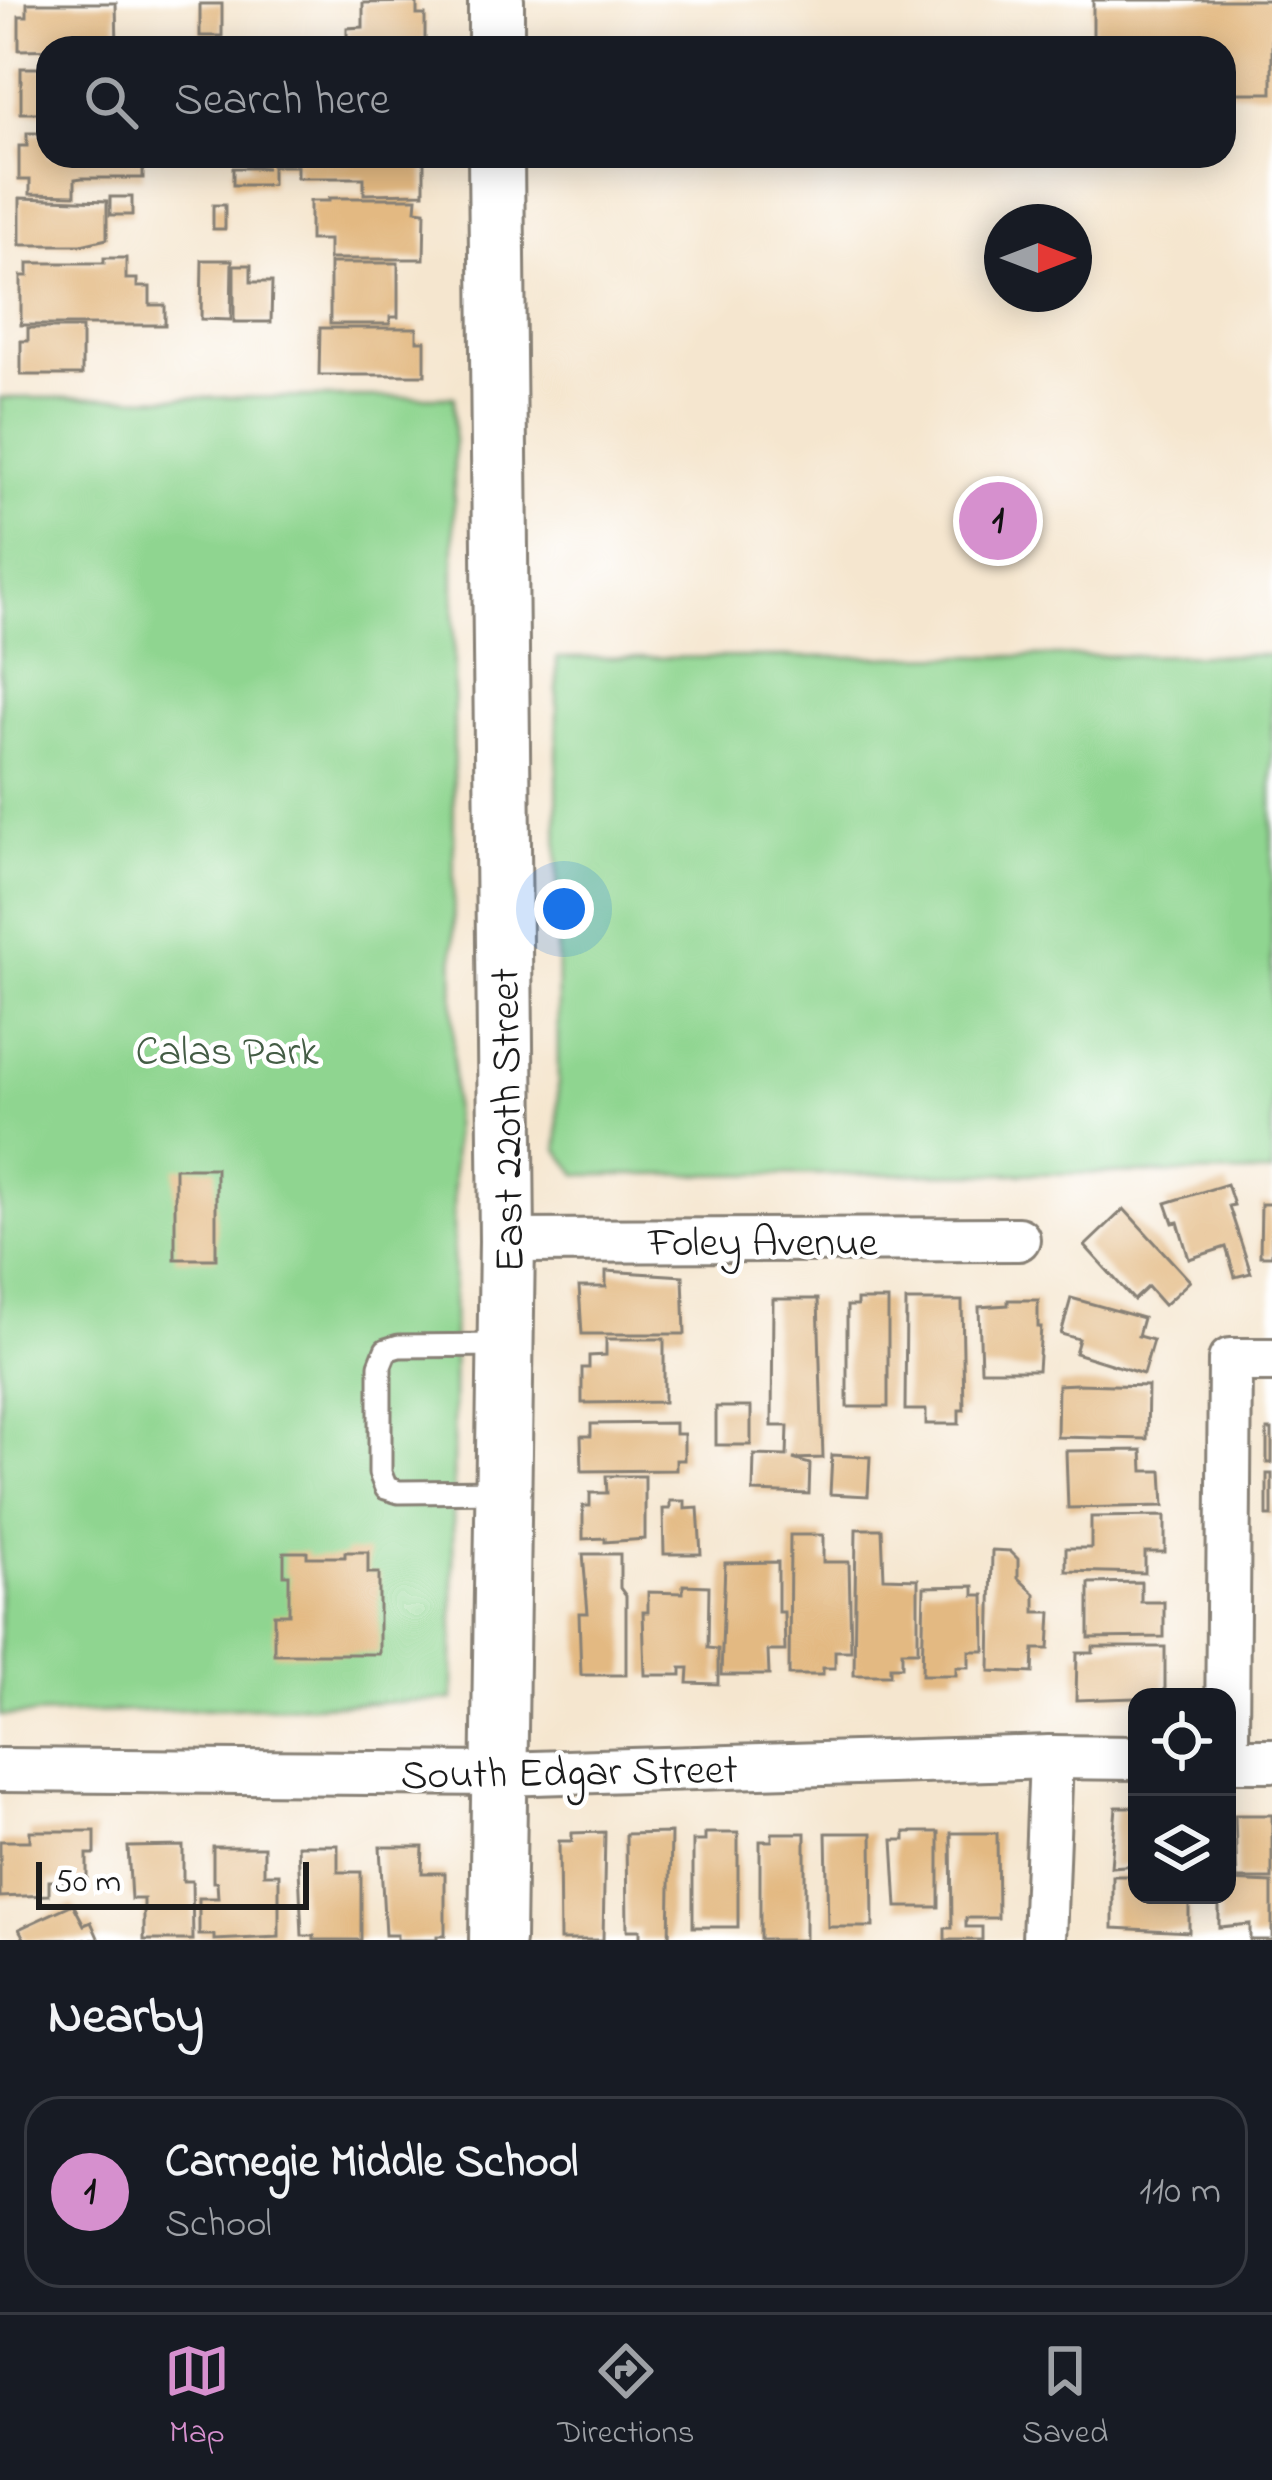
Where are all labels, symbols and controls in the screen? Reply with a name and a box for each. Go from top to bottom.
search box [36,36,1236,168]
icon: search [78,69,144,135]
text: Search here [174,69,390,135]
north arrow [984,204,1092,312]
pin: 1 [959,476,1037,566]
your location [534,879,594,939]
street label: East 220th Street [476,967,543,1273]
park label: Calas Park [135,1023,319,1084]
street label: Foley Avenue [647,1214,878,1275]
map controls [1128,1688,1236,1904]
button: locate [1128,1688,1236,1796]
street label: South Edgar Street [400,1741,738,1808]
button: layers [1128,1796,1236,1904]
scale bar [36,1856,309,1909]
text: 50 m [54,1859,121,1907]
text: Nearby [48,1981,204,2056]
text: Carnegie Middle School [165,2131,578,2197]
text: 1 [84,2164,96,2221]
text: 110 m [1139,2164,1221,2221]
text: School [165,2197,272,2254]
tab: Map [164,2338,230,2458]
tab: Directions [557,2338,695,2458]
tab: Saved [1022,2338,1108,2458]

